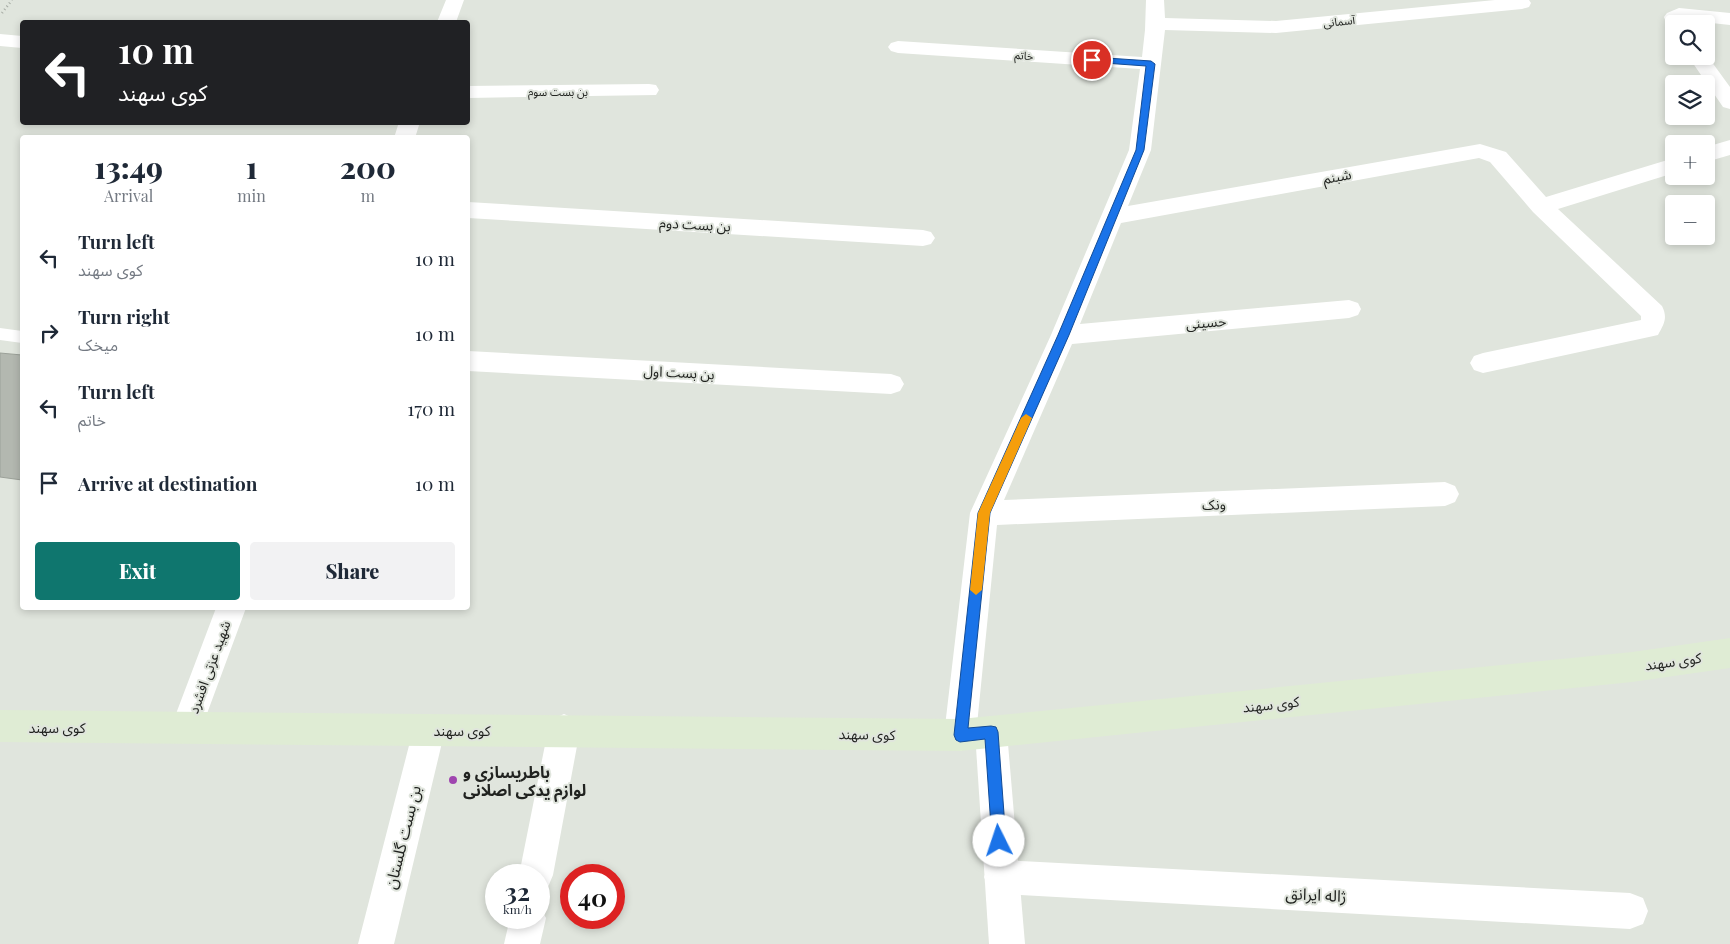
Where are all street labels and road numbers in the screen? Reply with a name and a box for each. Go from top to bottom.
street label: آسمانی [1322,12,1356,30]
street label: خاتم [1014,47,1035,65]
street label: بن بست سوم [528,84,588,100]
street label: شبنم [1321,164,1353,190]
street label: بن بست دوم [659,213,731,237]
street label: حسینی [1185,311,1227,333]
street label: بن بست اول [643,361,715,383]
street label: ونک [1202,494,1226,514]
street label: شهید عزتی افشرد [183,618,235,716]
street label: کوی سهند [1644,648,1703,674]
street label: کوی سهند [1242,692,1300,716]
street label: کوی سهند [29,718,86,737]
street label: کوی سهند [434,721,491,740]
street label: کوی سهند [838,724,896,744]
street label: بن بست گلستان [379,783,425,891]
street label: ژاله ایرانق [1285,882,1347,907]

